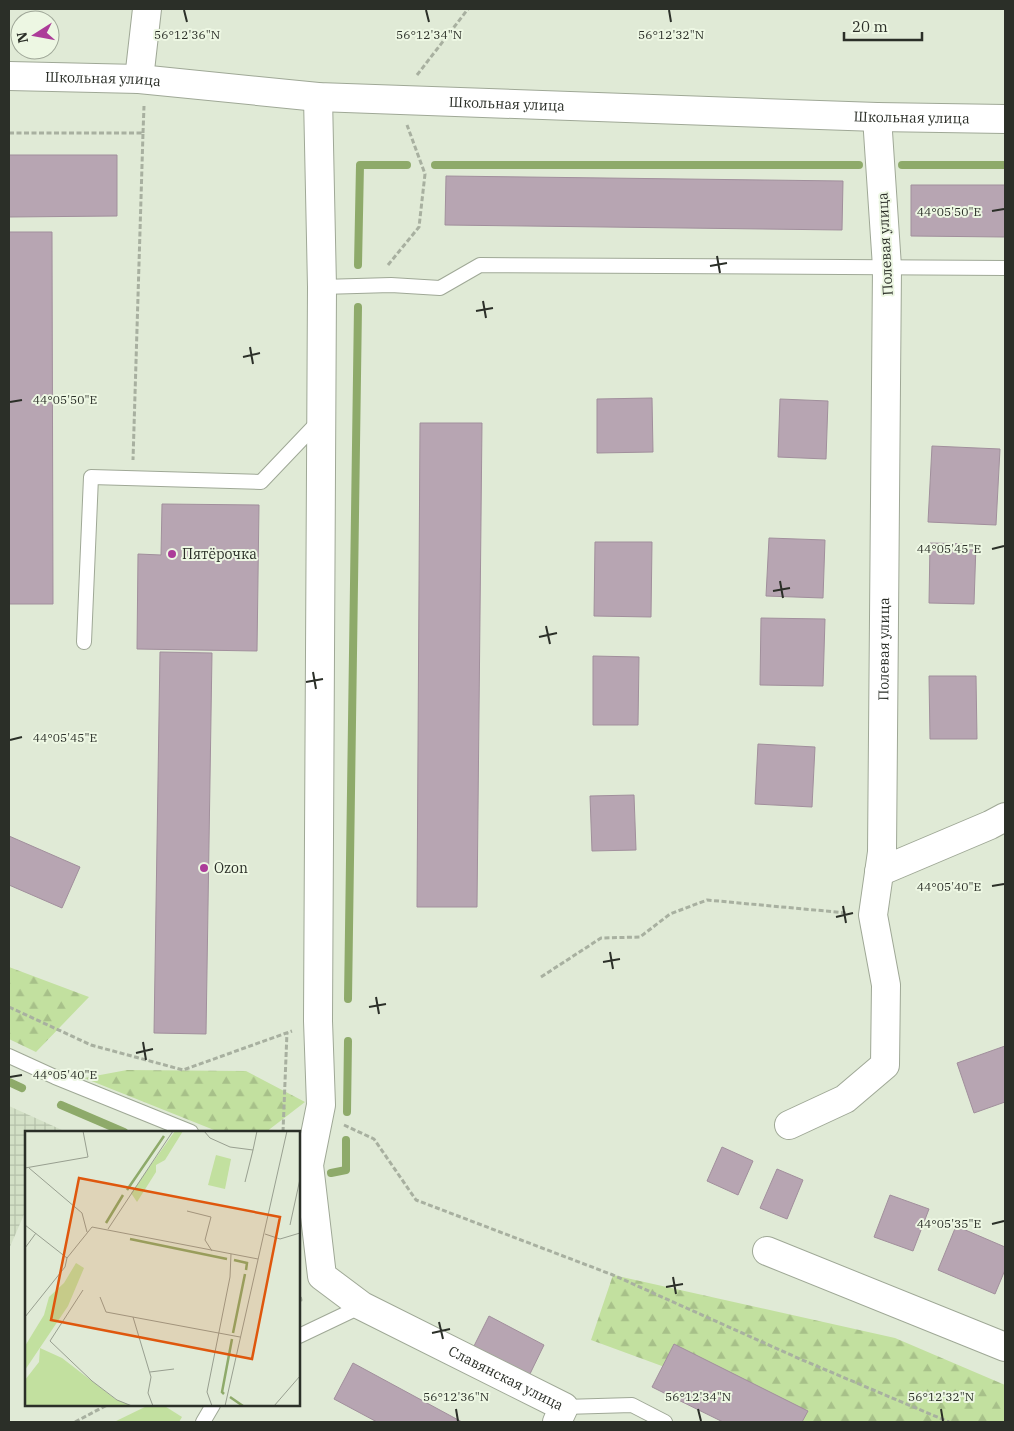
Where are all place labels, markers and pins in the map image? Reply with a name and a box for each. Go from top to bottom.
place label: Пятёрочка [182,545,257,563]
marker: Пятёрочка [166,548,178,560]
place label: Ozon [214,859,248,877]
marker: Ozon [198,862,210,874]

